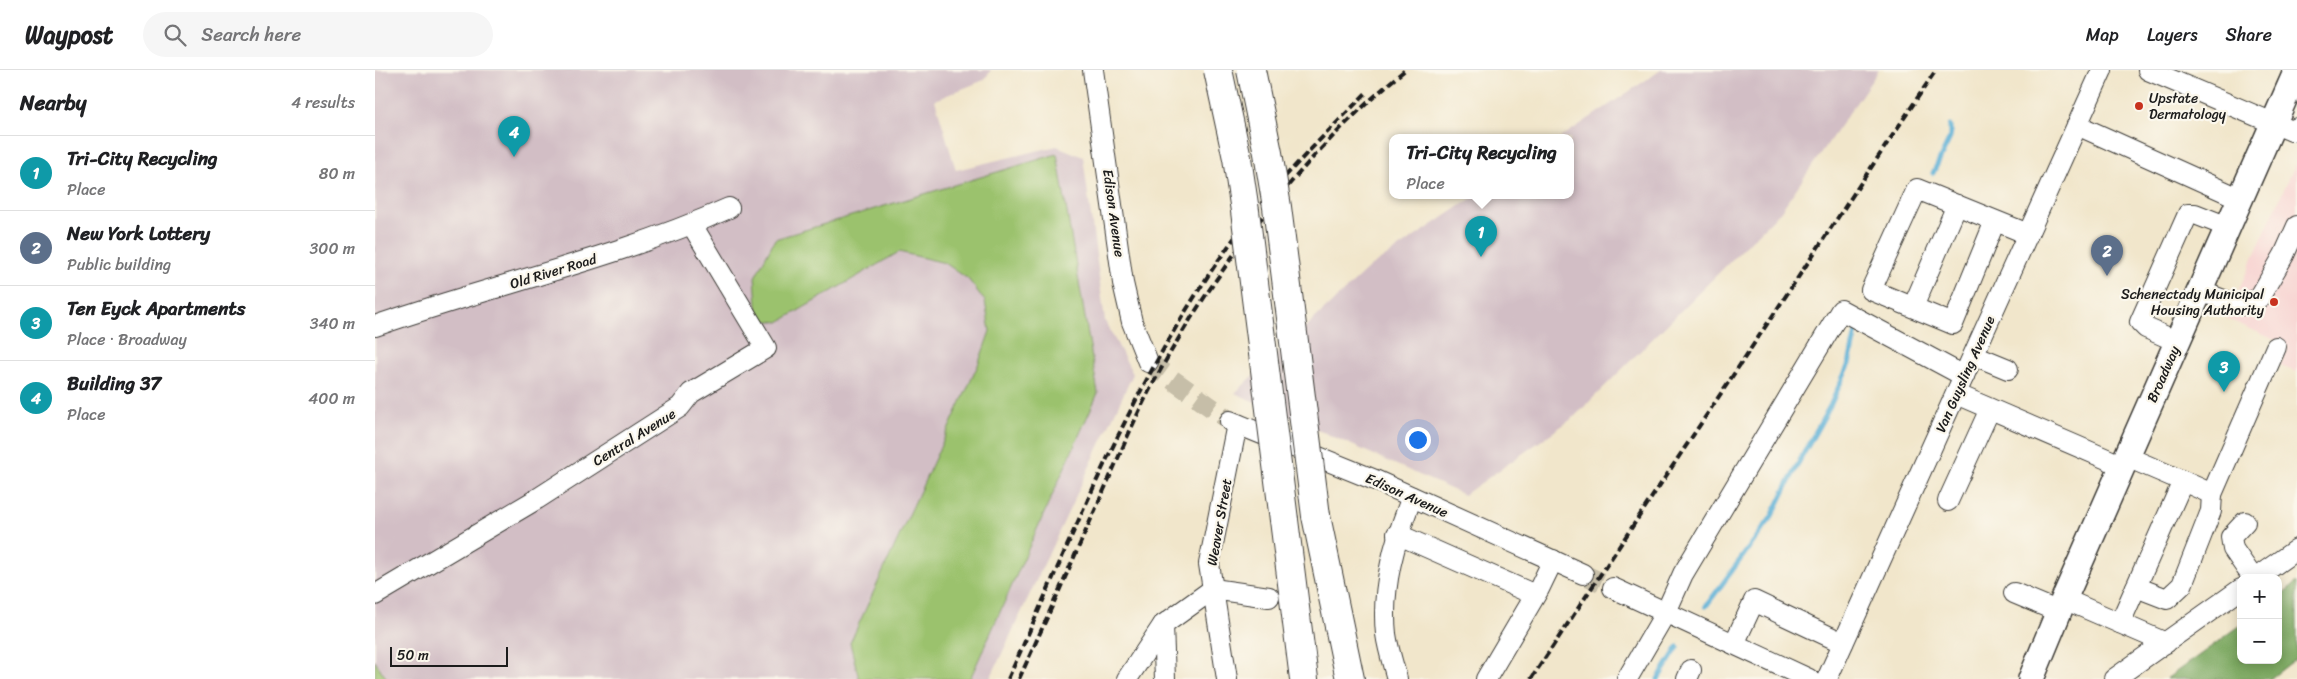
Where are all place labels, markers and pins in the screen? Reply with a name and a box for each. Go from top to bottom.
place label: Upstate Dermatology [2149,86,2227,127]
marker: Upstate Dermatology [2133,100,2145,112]
pin: 4 [498,116,530,157]
pin: 1 [1465,216,1497,257]
pin: 2 [2091,235,2123,276]
place label: Schenectady Municipal Housing Authority [2121,282,2265,323]
marker: Schenectady Municipal Housing Authority [2268,296,2280,308]
pin: 3 [2208,351,2240,392]

